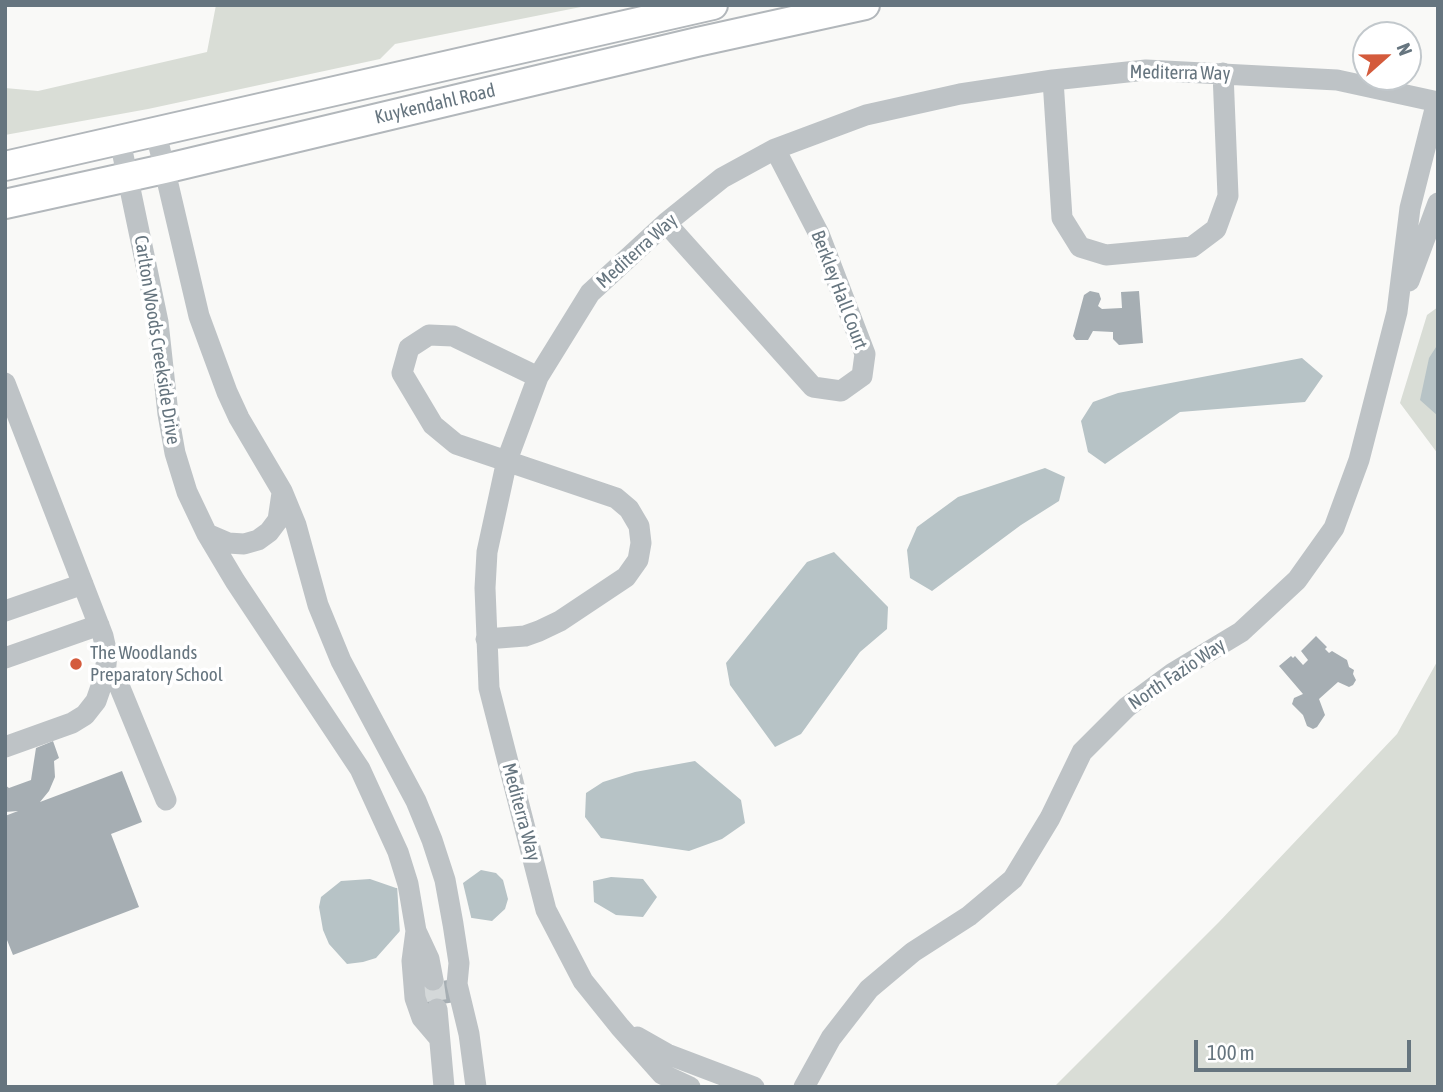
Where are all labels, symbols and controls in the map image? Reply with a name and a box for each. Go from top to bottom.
north arrow [1352,21,1422,91]
text: N [1392,40,1417,58]
street label: Mediterra Way [1129,61,1231,85]
street label: Kuykendahl Road [373,79,497,129]
street label: Mediterra Way [592,209,682,293]
street label: Berkley Hall Court [806,227,872,353]
street label: Carlton Woods Creekside Drive [129,234,185,446]
street label: North Fazio Way [1124,633,1230,715]
place label: The Woodlands Preparatory School [90,642,223,686]
marker: The Woodlands Preparatory School [68,656,84,672]
street label: Mediterra Way [497,760,545,864]
scale bar [1198,1026,1415,1070]
text: 100 m [1207,1040,1255,1064]

